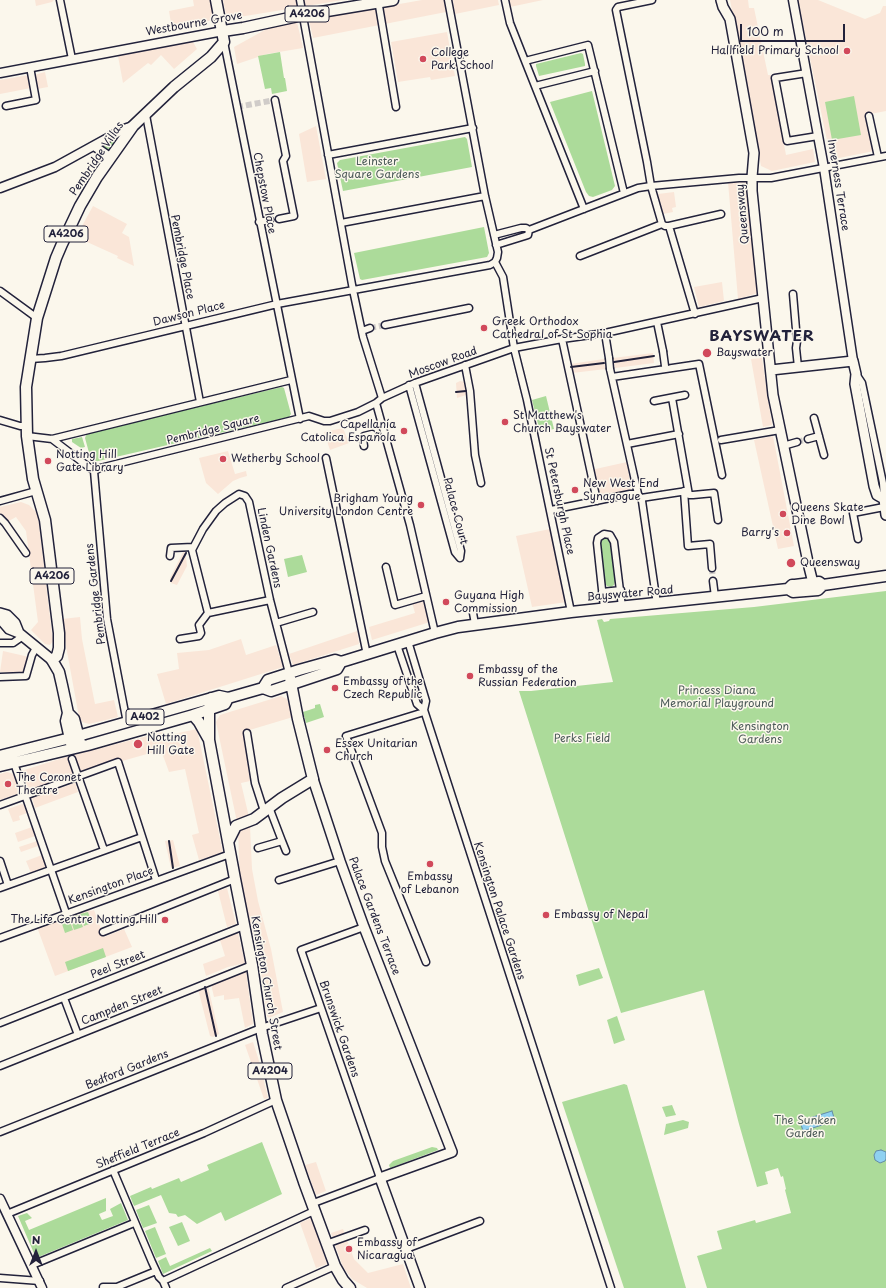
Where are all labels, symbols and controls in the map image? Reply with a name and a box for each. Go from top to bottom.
road number: A4206 [285,6,329,22]
street label: Westbourne Grove [145,9,243,39]
scale bar [742,16,847,42]
text: 100 m [747,22,784,40]
place label: Hallfield Primary School [711,44,839,58]
place label: College Park School [431,46,494,72]
marker: Hallfield Primary School [842,46,852,56]
marker: College Park School [418,54,428,64]
street label: Pembridge Villas [67,119,127,199]
street label: Inverness Terrace [824,138,852,232]
street label: Chepstow Place [250,151,278,235]
park label: Leinster Square Gardens [335,155,419,181]
street label: Queensway [734,183,752,245]
street label: Pembridge Place [167,213,197,301]
road number: A4206 [44,226,88,242]
street label: Dawson Place [152,299,226,329]
place label: Greek Orthodox Cathedral of St Sophia [492,315,612,341]
marker: Greek Orthodox Cathedral of St Sophia [479,323,489,333]
district label: BAYSWATER [708,328,816,346]
street label: Moscow Road [407,344,479,382]
place label: Bayswater [716,346,773,360]
marker: Bayswater [701,347,713,359]
place label: St Matthew's Church Bayswater [513,409,611,435]
street label: Pembridge Square [165,412,261,448]
marker: St Matthew's Church Bayswater [500,417,510,427]
place label: Capellanía Catolica Española [301,418,396,444]
marker: Capellanía Catolica Española [399,426,409,436]
street label: St Petersburgh Place [541,446,577,556]
place label: Notting Hill Gate Library [56,448,124,474]
place label: Wetherby School [231,452,320,466]
marker: Wetherby School [218,454,228,464]
marker: Notting Hill Gate Library [43,456,53,466]
street label: Palace Court [440,476,470,546]
place label: New West End Synagogue [583,477,659,503]
marker: New West End Synagogue [570,485,580,495]
place label: Brigham Young University London Centre [279,492,413,518]
marker: Brigham Young University London Centre [416,500,426,510]
place label: Queens Skate Dine Bowl [791,501,864,527]
street label: Linden Gardens [254,507,284,589]
marker: Queens Skate Dine Bowl [778,509,788,519]
place label: Barry's [741,526,779,540]
marker: Barry's [782,528,792,538]
street label: Pembridge Gardens [83,543,109,645]
place label: Queensway [800,556,860,570]
marker: Queensway [785,557,797,569]
road number: A4206 [30,568,74,584]
street label: Bayswater Road [586,584,674,604]
place label: Guyana High Commission [454,589,524,615]
marker: Guyana High Commission [441,597,451,607]
place label: Embassy of the Russian Federation [478,663,577,689]
marker: Embassy of the Russian Federation [465,671,475,681]
place label: Embassy of the Czech Republic [343,675,423,701]
marker: Embassy of the Czech Republic [330,683,340,693]
park label: Princess Diana Memorial Playground [660,684,774,710]
road number: A402 [126,709,164,725]
park label: Kensington Gardens [731,720,789,746]
place label: Notting Hill Gate [147,731,194,757]
park label: Perks Field [554,732,610,746]
place label: Essex Unitarian Church [335,737,418,763]
marker: Notting Hill Gate [132,738,144,750]
marker: Essex Unitarian Church [322,745,332,755]
place label: The Coronet Theatre [16,771,81,797]
marker: The Coronet Theatre [3,779,13,789]
street label: Kensington Palace Gardens [470,840,528,982]
street label: Palace Gardens Terrace [345,855,403,977]
marker: Embassy of Lebanon [425,859,435,869]
street label: Kensington Place [66,864,156,908]
place label: Embassy of Lebanon [401,870,459,896]
place label: Embassy of Nepal [554,908,648,922]
marker: Embassy of Nepal [541,910,551,920]
place label: The Life Centre Notting Hill [10,913,157,927]
marker: The Life Centre Notting Hill [160,915,170,925]
street label: Kensington Church Street [248,915,284,1051]
street label: Peel Street [89,948,147,982]
street label: Brunswick Gardens [316,979,362,1079]
street label: Campden Street [79,984,165,1028]
street label: Bedford Gardens [84,1047,170,1093]
road number: A4204 [248,1063,292,1079]
park label: The Sunken Garden [774,1114,836,1140]
street label: Sheffield Terrace [94,1126,182,1172]
text: N [32,1231,40,1248]
north arrow [16,1232,56,1272]
place label: Embassy of Nicaragua [357,1236,417,1262]
marker: Embassy of Nicaragua [344,1244,354,1254]

